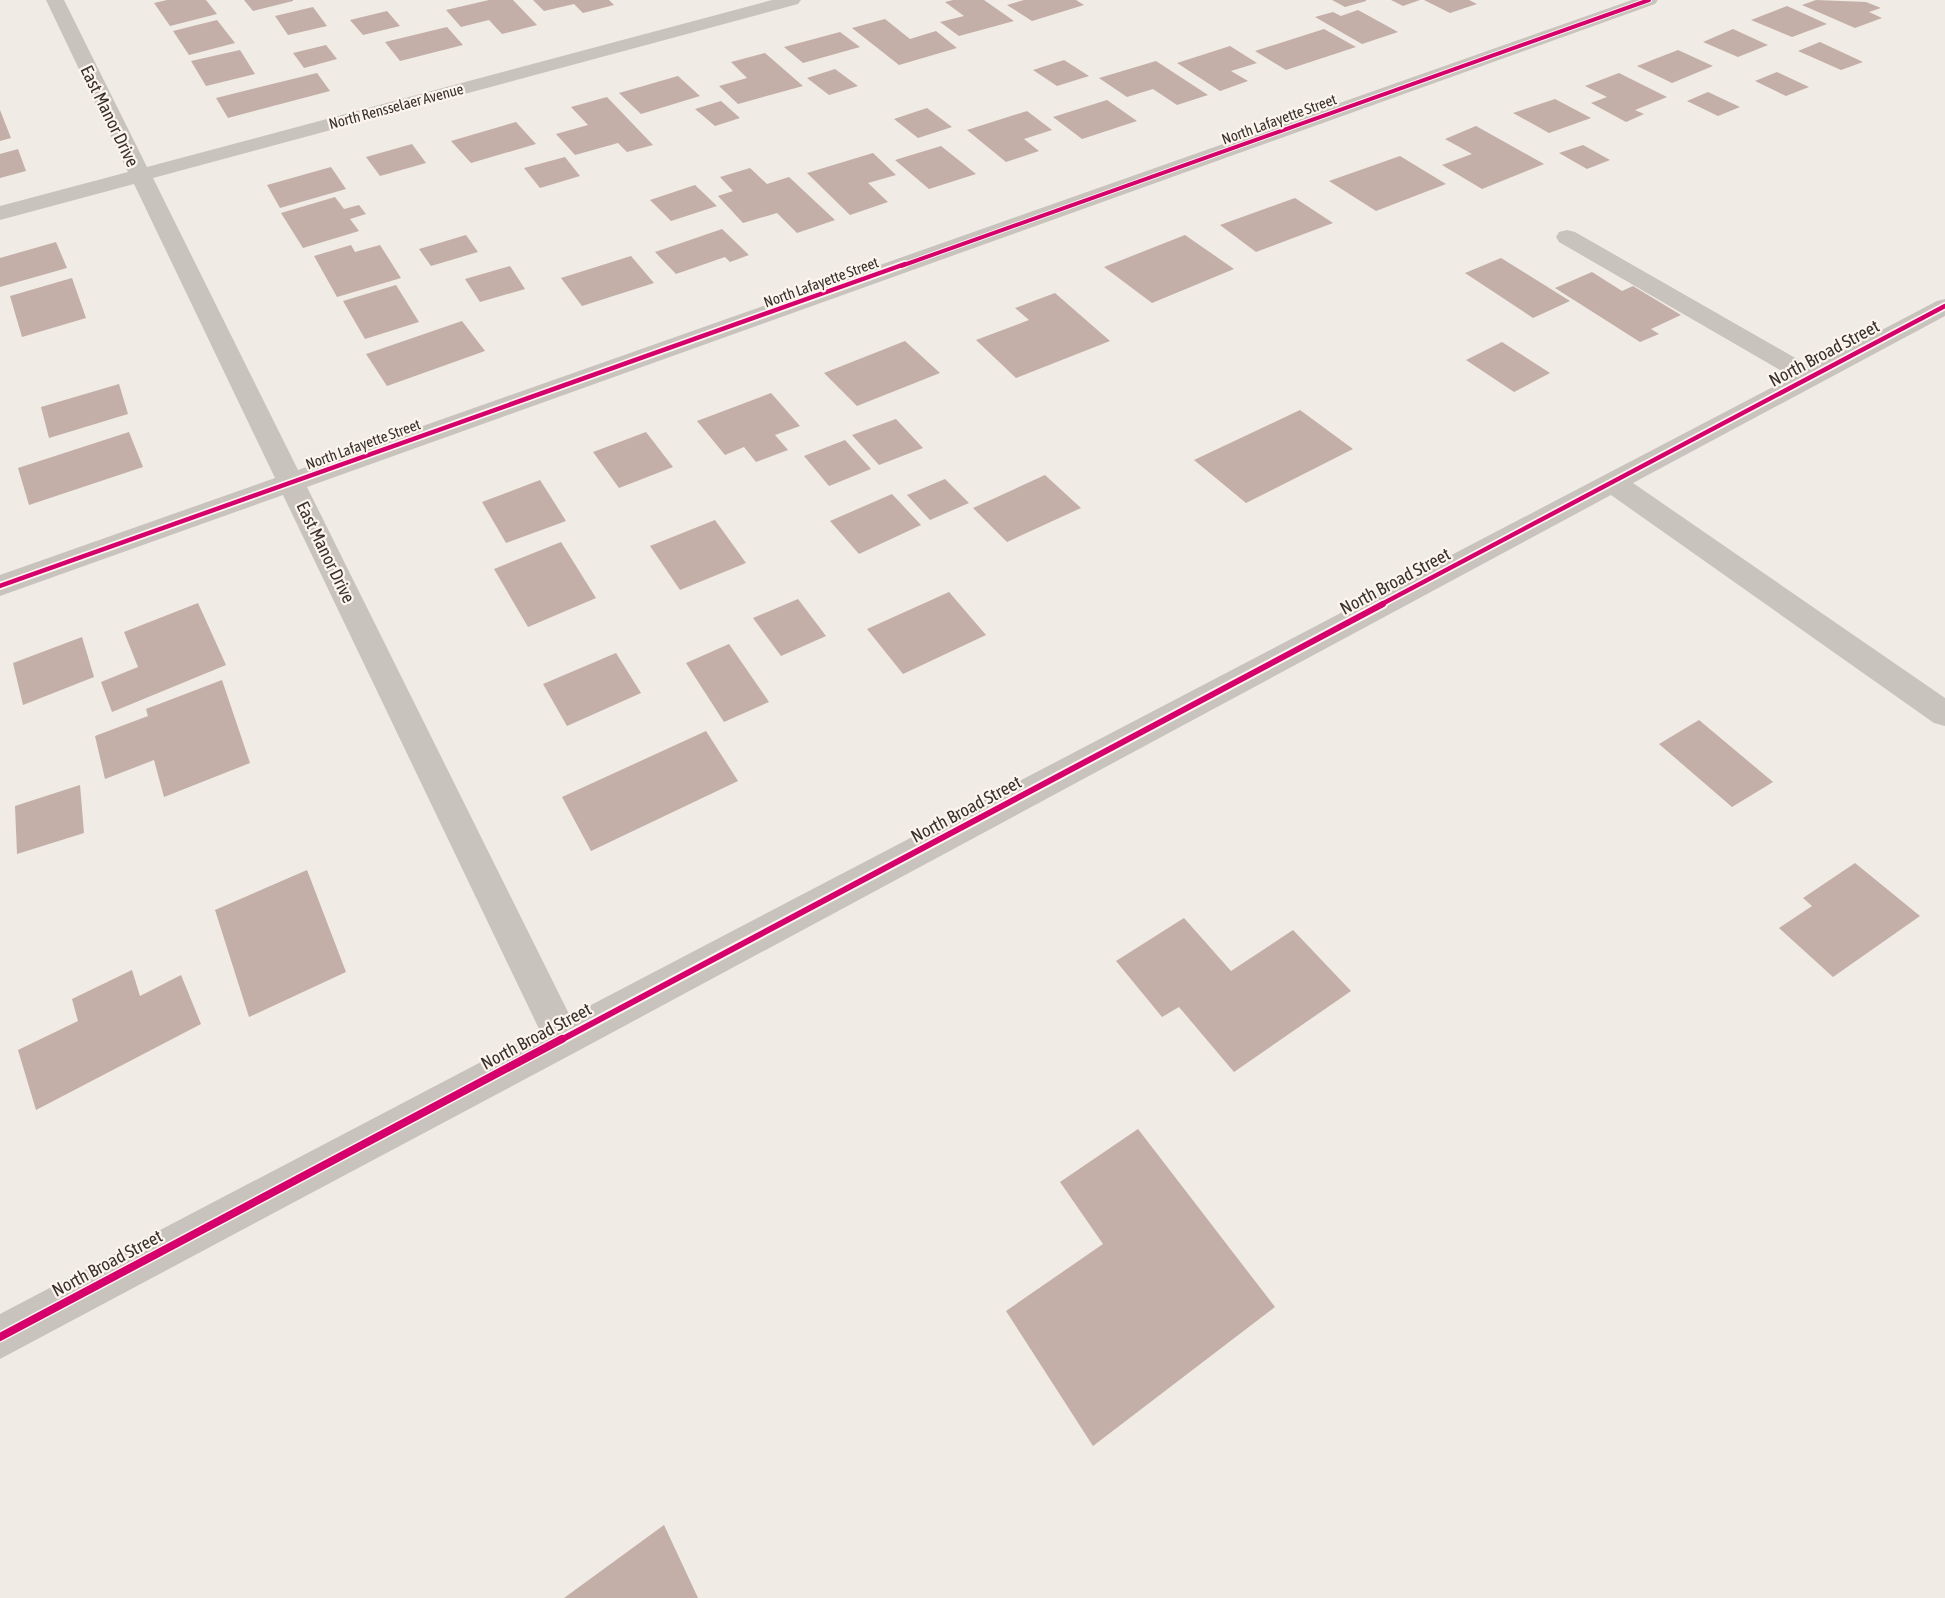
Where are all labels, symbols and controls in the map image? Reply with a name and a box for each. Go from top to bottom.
street label: East Manor Drive [76,62,144,170]
street label: North Rensselaer Avenue [327,80,465,132]
street label: North Lafayette Street [1219,90,1339,148]
street label: North Lafayette Street [761,253,881,311]
street label: North Broad Street [1765,315,1883,391]
street label: North Lafayette Street [303,415,423,473]
street label: East Manor Drive [292,498,360,606]
street label: North Broad Street [1336,543,1454,619]
street label: North Broad Street [907,771,1025,847]
street label: North Broad Street [477,998,595,1074]
street label: North Broad Street [48,1225,166,1301]

